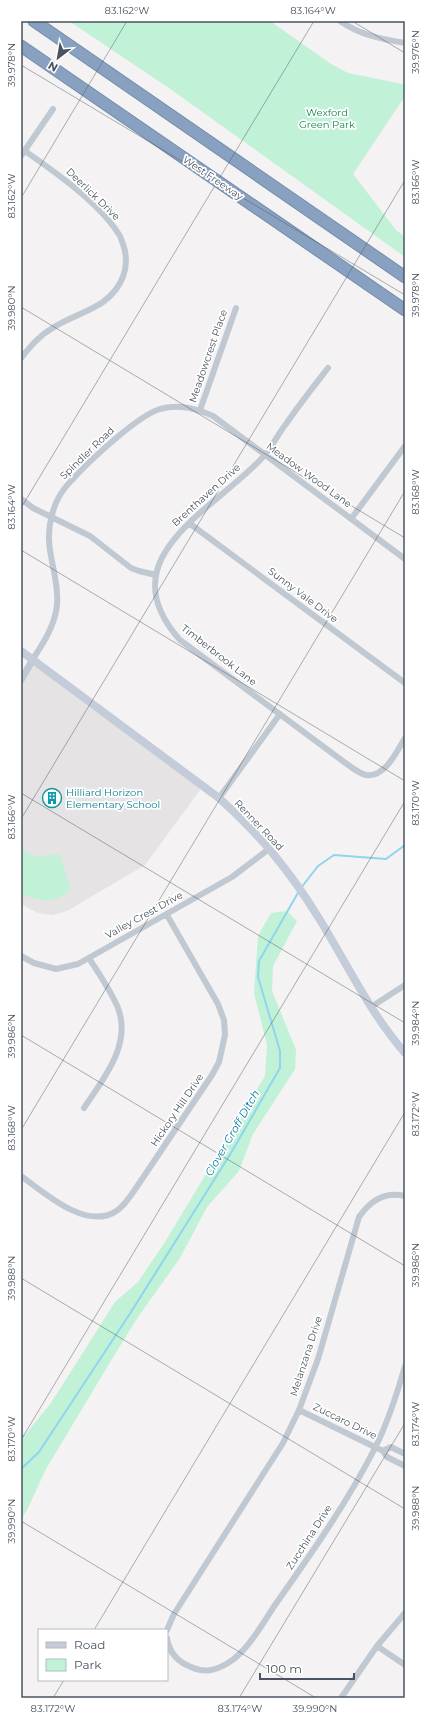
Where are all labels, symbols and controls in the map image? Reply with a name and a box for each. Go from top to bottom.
text: 83.162°W [105,4,149,17]
text: 83.164°W [290,4,336,17]
text: 39.976°N [409,30,422,74]
north arrow [38,38,78,78]
text: 39.978°N [5,43,18,87]
text: N [45,58,60,75]
park label: Wexford Green Park [299,106,355,131]
street label: West Freeway [180,153,246,203]
text: 83.166°W [409,159,422,205]
street label: Deerlick Drive [63,165,123,223]
text: 83.162°W [5,174,18,218]
text: 39.978°N [409,273,422,317]
text: 39.980°N [5,285,18,331]
street label: Meadowcrest Place [186,308,230,404]
street label: Spindler Road [57,424,117,482]
street label: Meadow Wood Lane [264,440,354,510]
street label: Brenthaven Drive [169,461,243,529]
text: 83.168°W [409,469,422,515]
text: 83.164°W [5,484,18,530]
street label: Sunny Vale Drive [266,564,340,626]
street label: Timberbrook Lane [179,621,259,689]
text: 83.170°W [409,780,422,826]
place label: Hilliard Horizon Elementary School [66,786,160,811]
building icon: Hilliard Horizon Elementary School [41,787,63,809]
text: 83.166°W [5,794,18,840]
street label: Renner Road [232,797,286,853]
street label: Valley Crest Drive [103,888,185,942]
text: 39.984°N [409,1001,422,1045]
text: 39.986°N [5,1014,18,1058]
street label: Hickory Hill Drive [148,1071,206,1149]
water label: Clover Groff Ditch [202,1087,262,1179]
text: 83.172°W [409,1092,422,1136]
text: 83.168°W [5,1105,18,1151]
text: 39.986°N [409,1243,422,1287]
text: 39.988°N [5,1256,18,1300]
street label: Melanzana Drive [287,1314,325,1398]
street label: Zuccaro Drive [311,1400,379,1442]
text: 83.174°W [409,1402,422,1446]
text: 83.170°W [5,1416,18,1462]
text: 39.988°N [409,1486,422,1530]
text: 39.990°N [5,1499,18,1543]
street label: Zucchina Drive [283,1502,335,1572]
legend [38,1629,168,1681]
text: Road [74,1637,105,1652]
scale bar [260,1655,354,1681]
text: Park [74,1657,102,1672]
text: 100 m [266,1661,302,1676]
text: 83.172°W [31,1702,75,1715]
text: 83.174°W [218,1702,262,1715]
text: 39.990°N [293,1702,337,1715]

